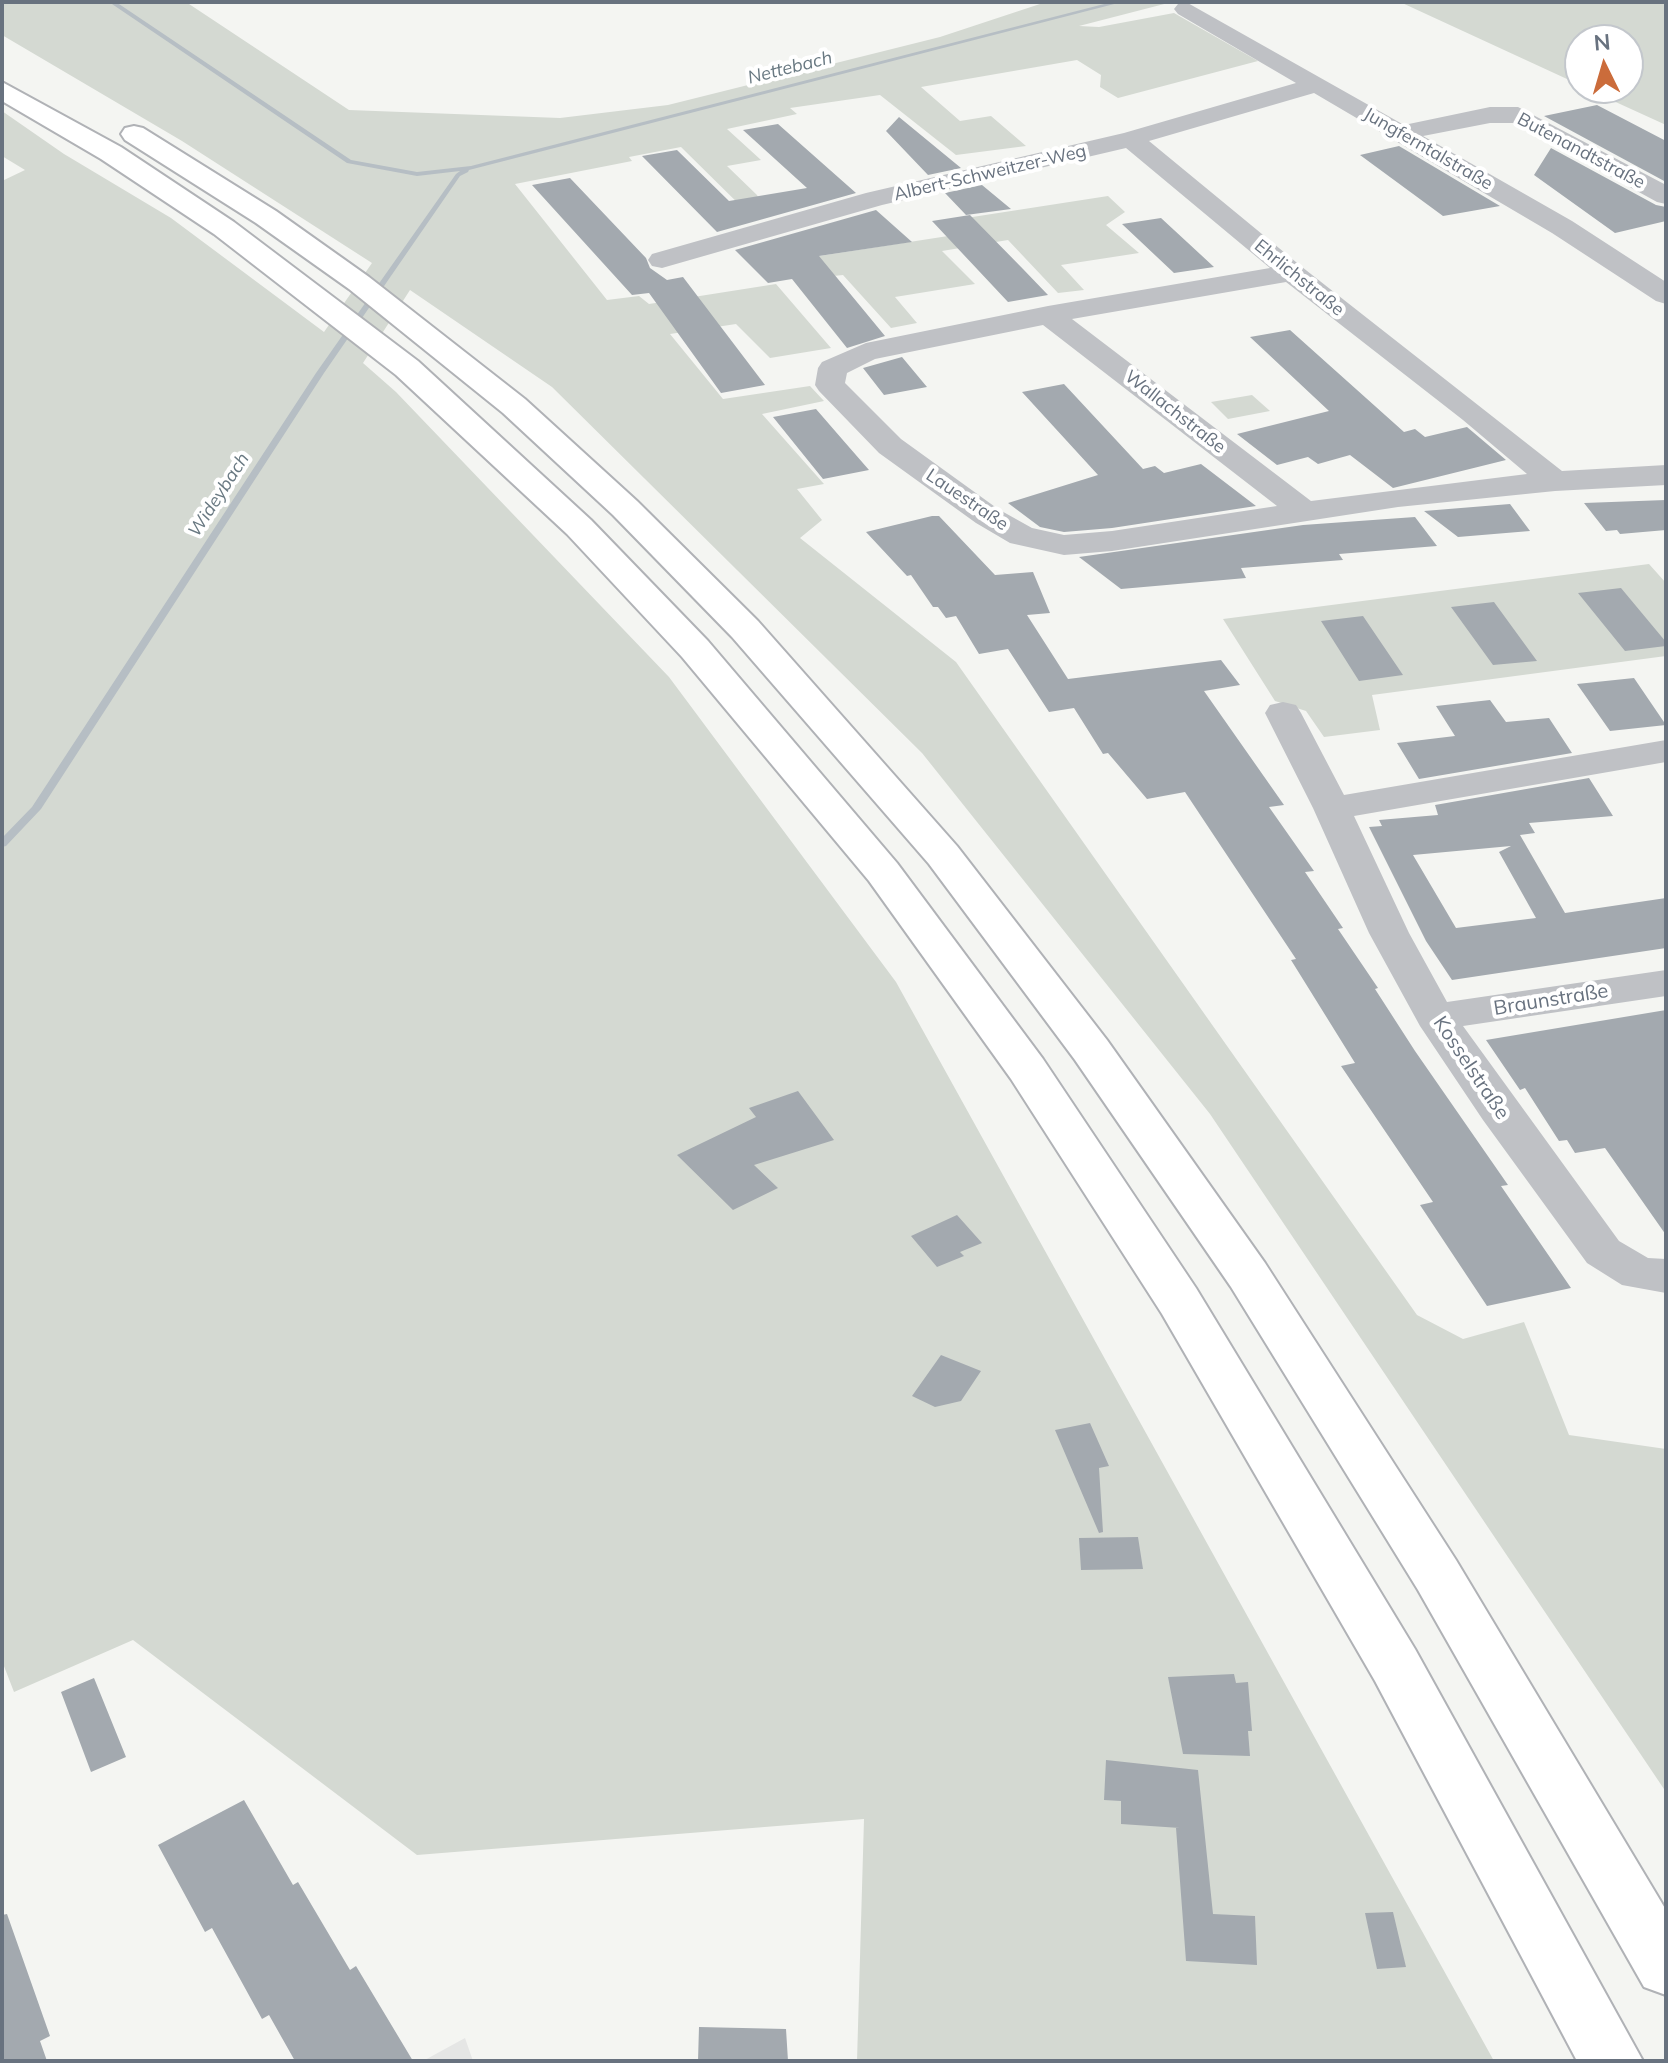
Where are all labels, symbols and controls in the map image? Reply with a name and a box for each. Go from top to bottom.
north arrow [1564,24,1644,104]
text: N [1593,27,1612,57]
water label: Nettebach [745,47,835,89]
street label: Jungferntalstraße [1360,103,1496,195]
street label: Butenandtstraße [1514,108,1648,194]
street label: Albert-Schweitzer-Weg [892,140,1088,206]
street label: Ehrlichstraße [1250,235,1348,321]
street label: Wallachstraße [1120,366,1230,458]
water label: Wideybach [184,449,254,541]
street label: Lauestraße [922,465,1012,535]
street label: Braunstraße [1492,979,1610,1021]
street label: Kosselstraße [1428,1012,1514,1124]

